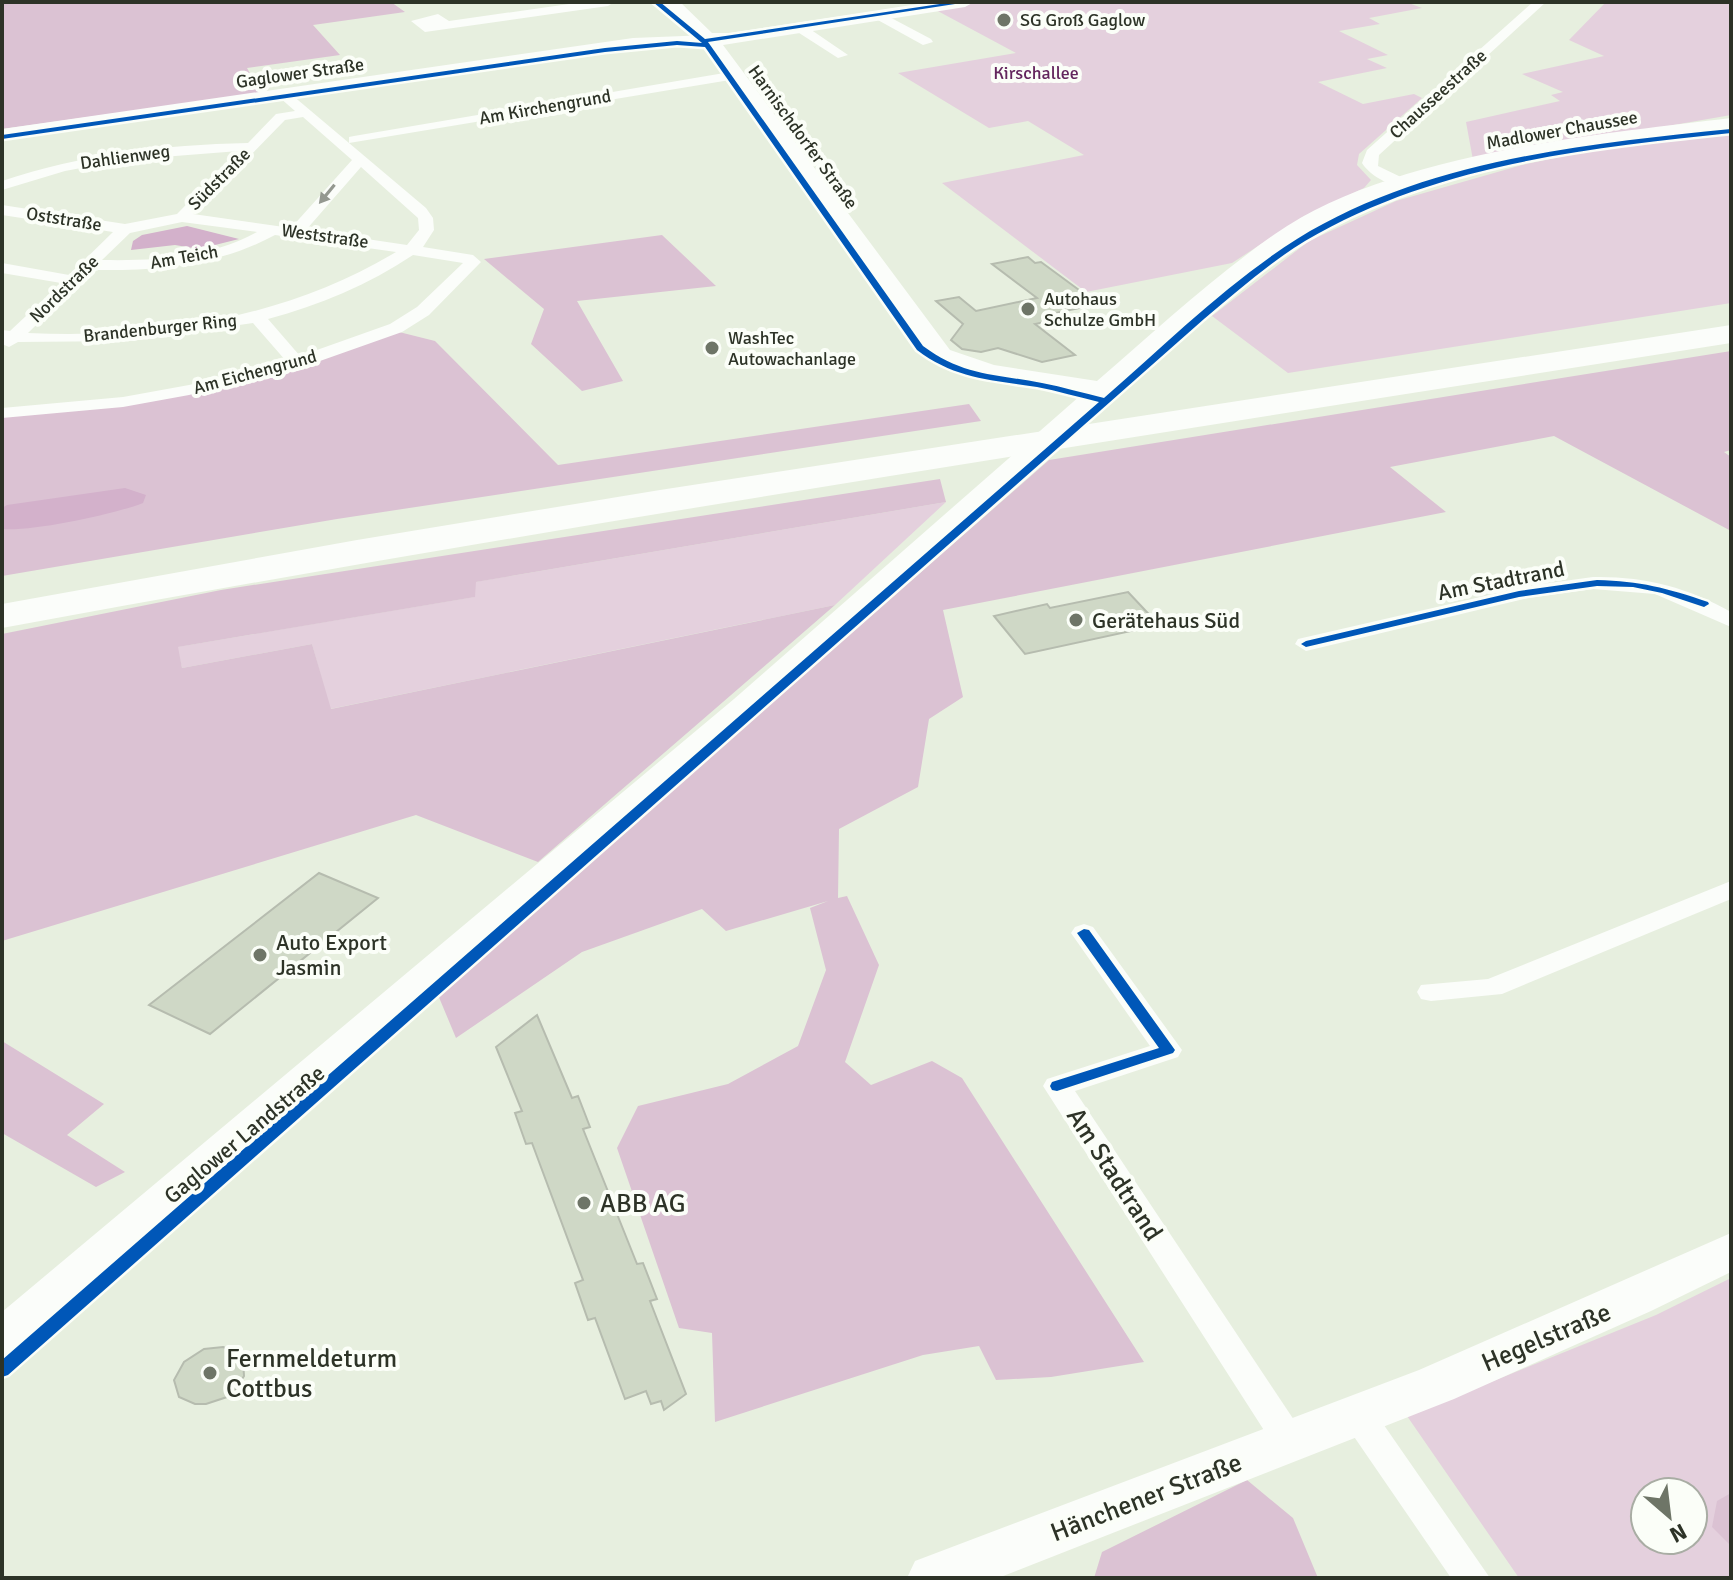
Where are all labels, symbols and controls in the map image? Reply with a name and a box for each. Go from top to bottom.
place label: SG Groß Gaglow [1020,9,1145,31]
marker: SG Groß Gaglow [995,11,1013,29]
street label: Chausseestraße [1385,45,1491,143]
street label: Gaglower Straße [235,53,365,93]
street label: Harnischdorfer Straße [743,61,863,213]
park label: Kirschallee [993,62,1079,84]
street label: Am Kirchengrund [477,85,613,129]
street label: Madlower Chaussee [1485,106,1639,154]
street label: Dahlienweg [79,140,171,174]
street label: Südstraße [183,143,255,215]
one-way arrow [319,184,336,204]
street label: Oststraße [25,202,103,236]
street label: Weststraße [280,219,370,253]
street label: Am Teich [148,240,220,274]
street label: Nordstraße [25,251,103,327]
place label: Autohaus Schulze GmbH [1044,288,1156,331]
marker: Autohaus Schulze GmbH [1019,300,1037,318]
street label: Brandenburger Ring [82,309,238,347]
place label: WashTec Autowachanlage [728,327,856,370]
marker: WashTec Autowachanlage [703,339,721,357]
street label: Am Eichengrund [191,345,319,399]
street label: Am Stadtrand [1435,555,1567,606]
place label: Gerätehaus Süd [1092,607,1240,634]
marker: Gerätehaus Süd [1067,611,1085,629]
place label: Auto Export Jasmin [276,929,387,981]
marker: Auto Export Jasmin [251,946,269,964]
street label: Gaglower Landstraße [159,1059,330,1209]
street label: Am Stadtrand [1059,1102,1169,1247]
place label: ABB AG [600,1188,685,1220]
marker: ABB AG [575,1194,593,1212]
street label: Hegelstraße [1477,1296,1616,1379]
place label: Fernmeldeturm Cottbus [226,1343,397,1405]
marker: Fernmeldeturm Cottbus [201,1364,219,1382]
street label: Hänchener Straße [1046,1447,1247,1549]
north arrow [1629,1476,1709,1556]
text: N [1665,1518,1691,1549]

